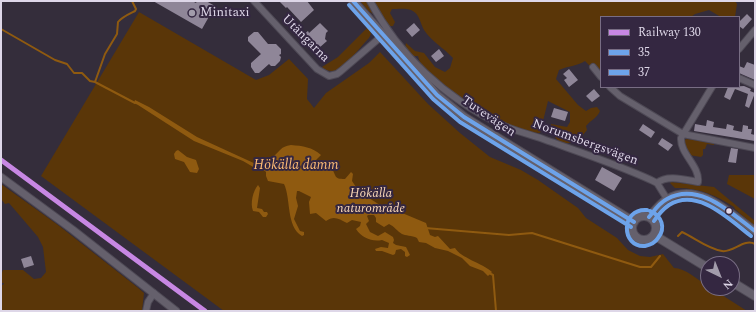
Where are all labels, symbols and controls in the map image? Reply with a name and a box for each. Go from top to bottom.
place label: Minitaxi [200,5,250,21]
marker: Minitaxi [187,8,197,18]
street label: Utängarna [278,12,332,66]
legend [600,16,740,88]
text: Railway 130 [638,23,701,42]
text: 35 [638,43,650,62]
text: 37 [638,63,650,82]
street label: Tuvevägen [458,93,518,141]
street label: Norumsbergsvägen [530,117,640,169]
water label: Hökälla damm [254,158,338,174]
park label: Hökälla naturområde [337,186,405,217]
unlabelled marker [724,206,734,216]
north arrow [700,256,740,296]
text: N [719,275,737,294]

